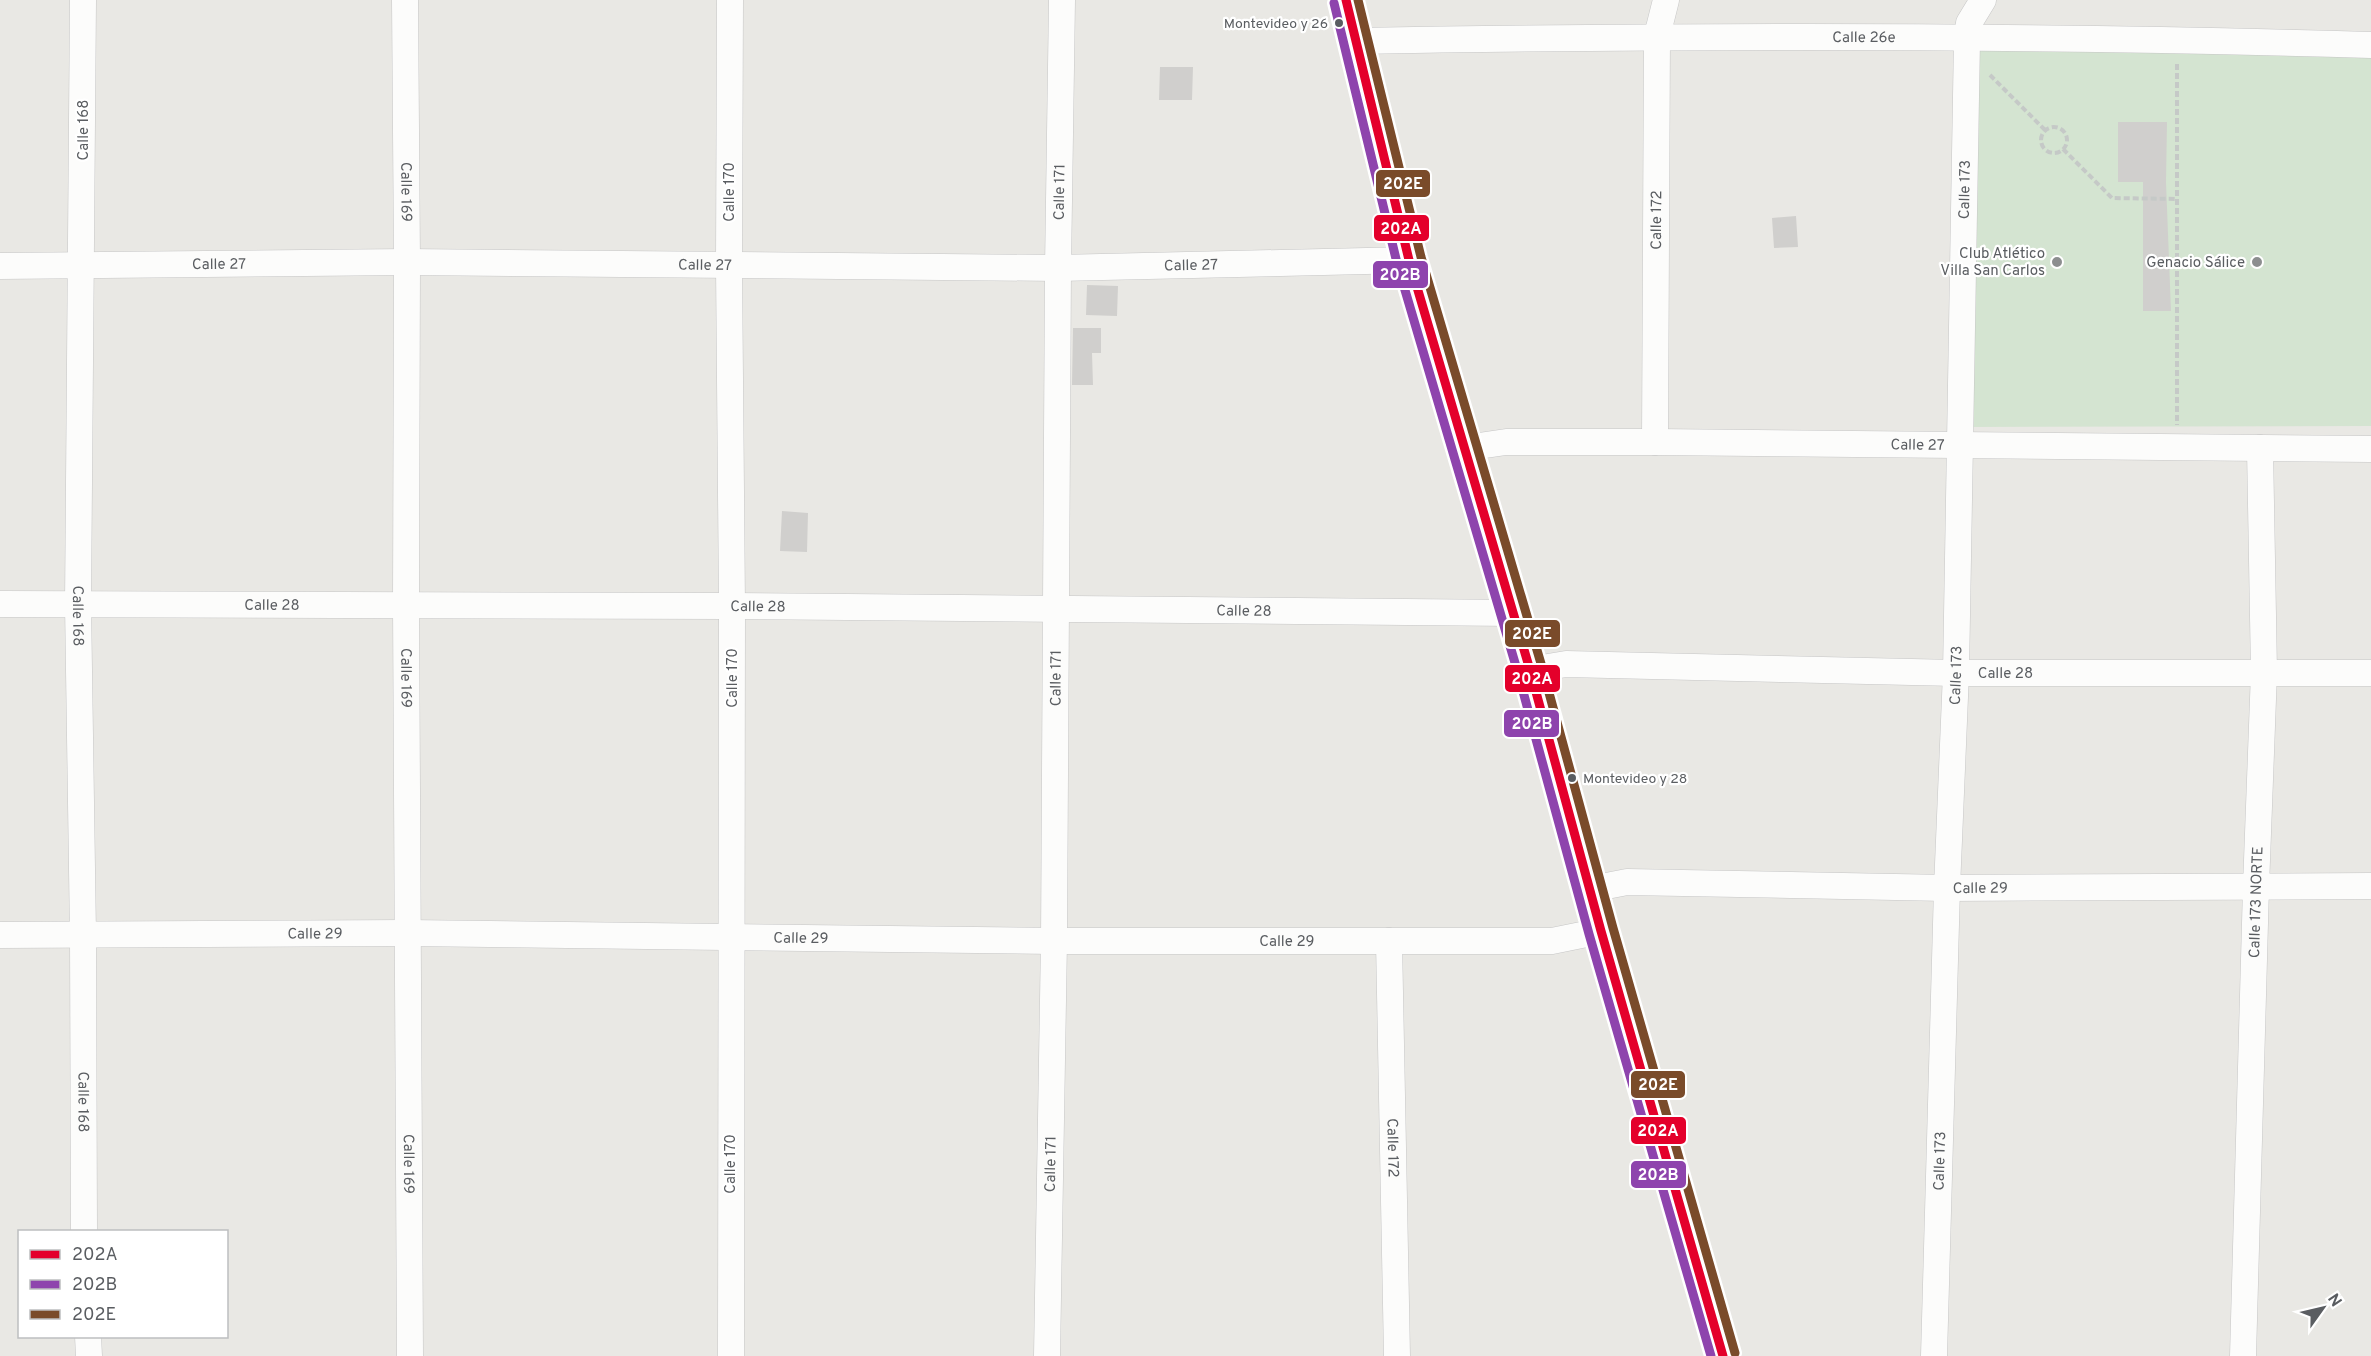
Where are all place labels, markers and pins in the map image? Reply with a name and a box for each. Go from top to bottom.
place label: Montevideo y 26 [1224,16,1328,33]
marker: Montevideo y 26 [1333,17,1345,29]
place label: Club Atlético Villa San Carlos [1940,245,2045,281]
place label: Genacio Sálice [2146,254,2245,273]
marker: Club Atlético Villa San Carlos [2050,255,2064,269]
marker: Genacio Sálice [2250,255,2264,269]
place label: Montevideo y 28 [1583,771,1687,788]
marker: Montevideo y 28 [1566,772,1578,784]

